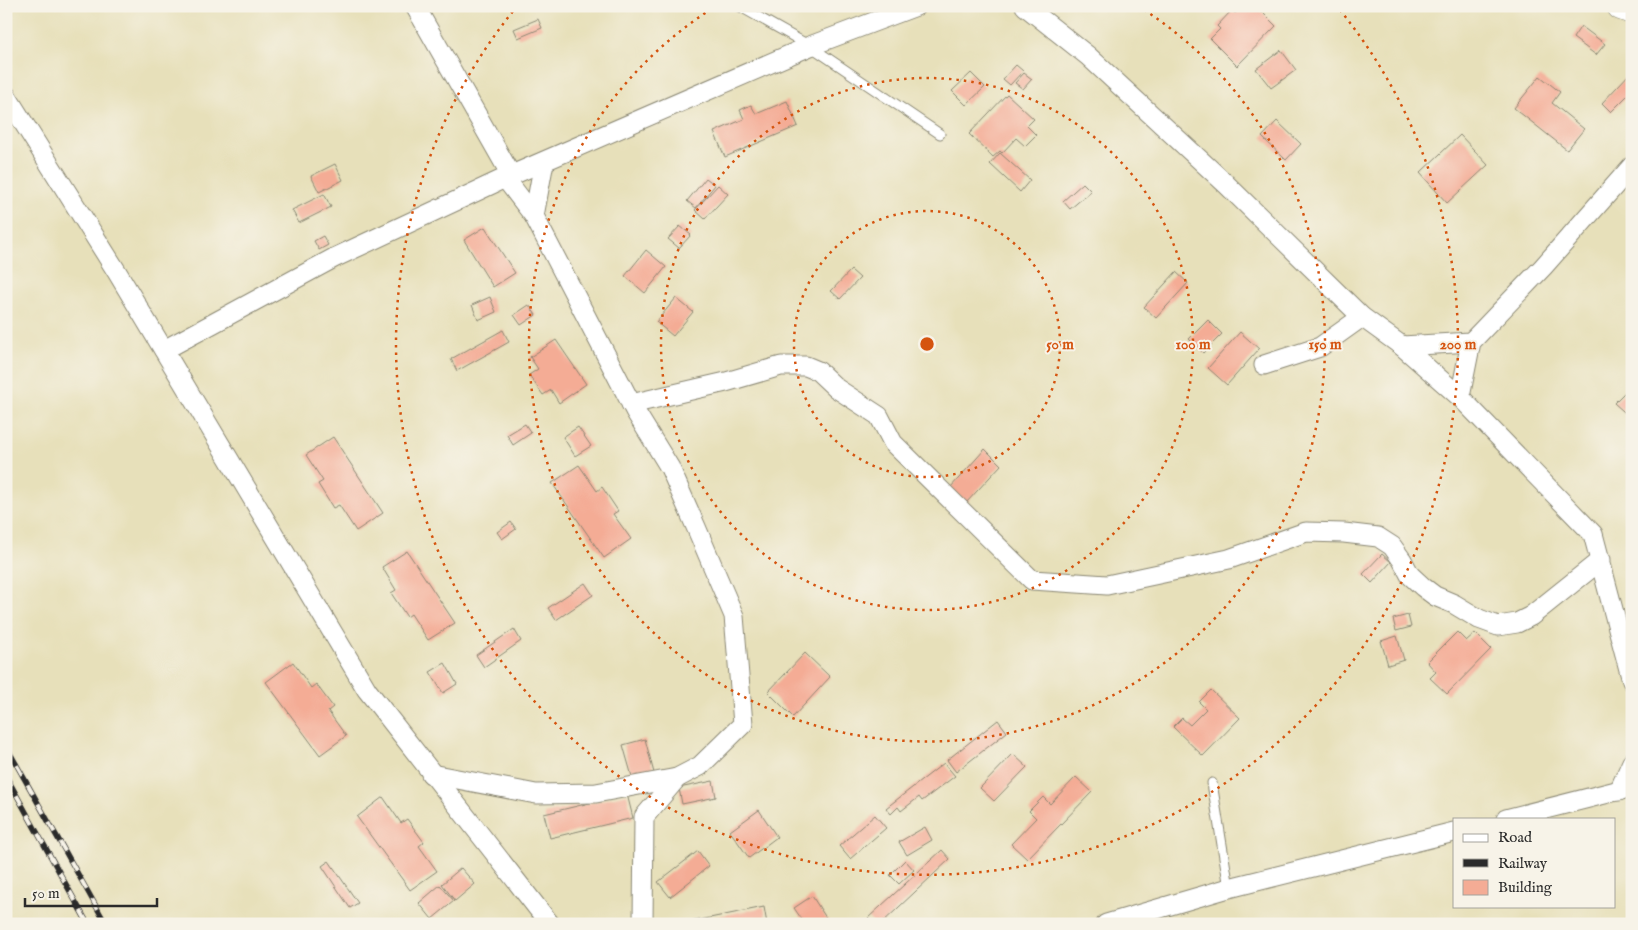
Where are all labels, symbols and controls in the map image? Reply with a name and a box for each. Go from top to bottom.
centre of rings [918,335,936,353]
text: 50 m [1046,335,1074,354]
text: 100 m [1175,335,1211,354]
text: 150 m [1308,335,1342,354]
text: 200 m [1440,335,1477,354]
legend [1453,818,1616,908]
text: Road [1498,828,1533,847]
text: Railway [1498,854,1548,873]
scale bar [25,875,158,907]
text: Building [1498,878,1553,897]
text: 50 m [32,884,60,903]

